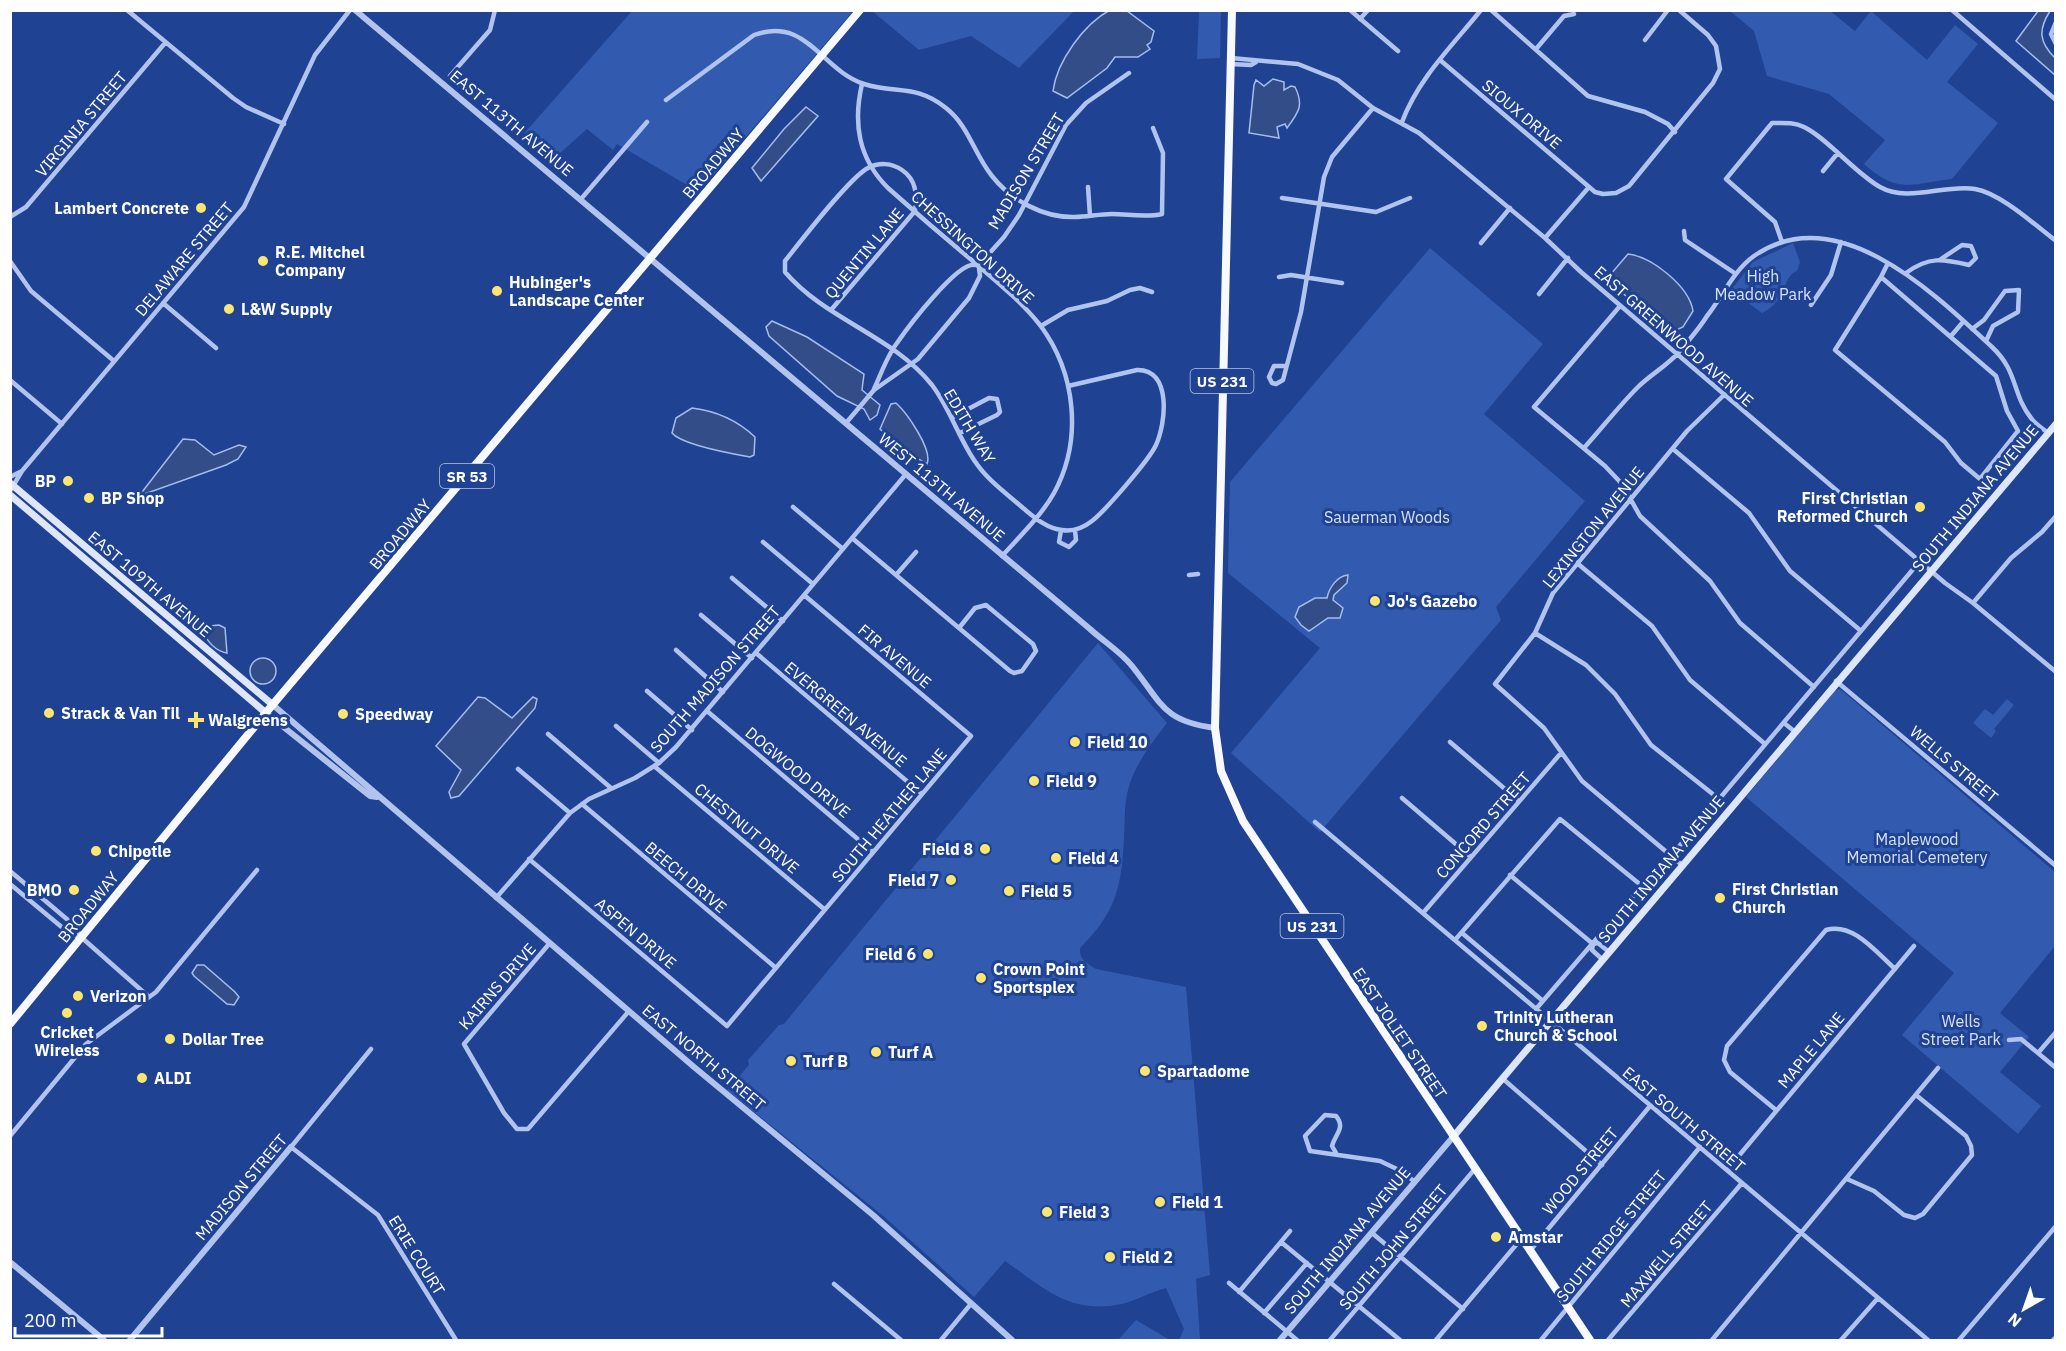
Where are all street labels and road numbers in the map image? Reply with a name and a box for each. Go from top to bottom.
street label: EAST 113TH AVENUE [446,66,578,180]
street label: VIRGINIA STREET [31,67,131,181]
street label: SIOUX DRIVE [1478,75,1566,153]
street label: MADISON STREET [983,109,1069,233]
street label: BROADWAY [678,123,749,202]
street label: CHESSINGTON DRIVE [907,186,1039,308]
street label: DELAWARE STREET [130,198,238,320]
street label: QUENTIN LANE [820,203,908,303]
street label: EAST GREENWOOD AVENUE [1590,261,1758,411]
road number: US 231 [1190,369,1254,393]
street label: EDITH WAY [940,385,1000,467]
street label: SOUTH INDIANA AVENUE [1907,420,2043,576]
street label: WEST 113TH AVENUE [875,428,1009,546]
street label: LEXINGTON AVENUE [1538,462,1648,592]
road number: SR 53 [440,464,494,488]
street label: BROADWAY [365,494,436,573]
street label: EAST 109TH AVENUE [84,527,216,641]
street label: SOUTH MADISON STREET [646,601,784,757]
street label: FIR AVENUE [854,620,936,692]
street label: EVERGREEN AVENUE [781,657,911,771]
street label: WELLS STREET [1906,721,2002,807]
street label: DOGWOOD DRIVE [741,722,855,822]
street label: SOUTH HEATHER LANE [827,744,951,886]
street label: CONCORD STREET [1431,768,1535,882]
street label: CHESTNUT DRIVE [691,778,803,878]
street label: SOUTH INDIANA AVENUE [1593,791,1729,947]
street label: BEECH DRIVE [641,837,731,917]
street label: BROADWAY [53,867,123,947]
street label: ASPEN DRIVE [591,893,681,973]
road number: US 231 [1280,914,1344,938]
street label: KAIRNS DRIVE [454,939,540,1033]
street label: EAST JOLIET STREET [1349,964,1451,1102]
street label: EAST NORTH STREET [638,1000,770,1114]
street label: MAPLE LANE [1773,1008,1849,1092]
street label: EAST SOUTH STREET [1619,1062,1749,1176]
street label: WOOD STREET [1538,1123,1622,1219]
street label: MADISON STREET [191,1130,291,1244]
street label: SOUTH INDIANA AVENUE [1279,1162,1415,1318]
street label: SOUTH RIDGE STREET [1552,1166,1670,1306]
street label: SOUTH JOHN STREET [1335,1180,1451,1314]
street label: MAXWELL STREET [1616,1197,1716,1311]
street label: ERIE COURT [385,1212,449,1298]

